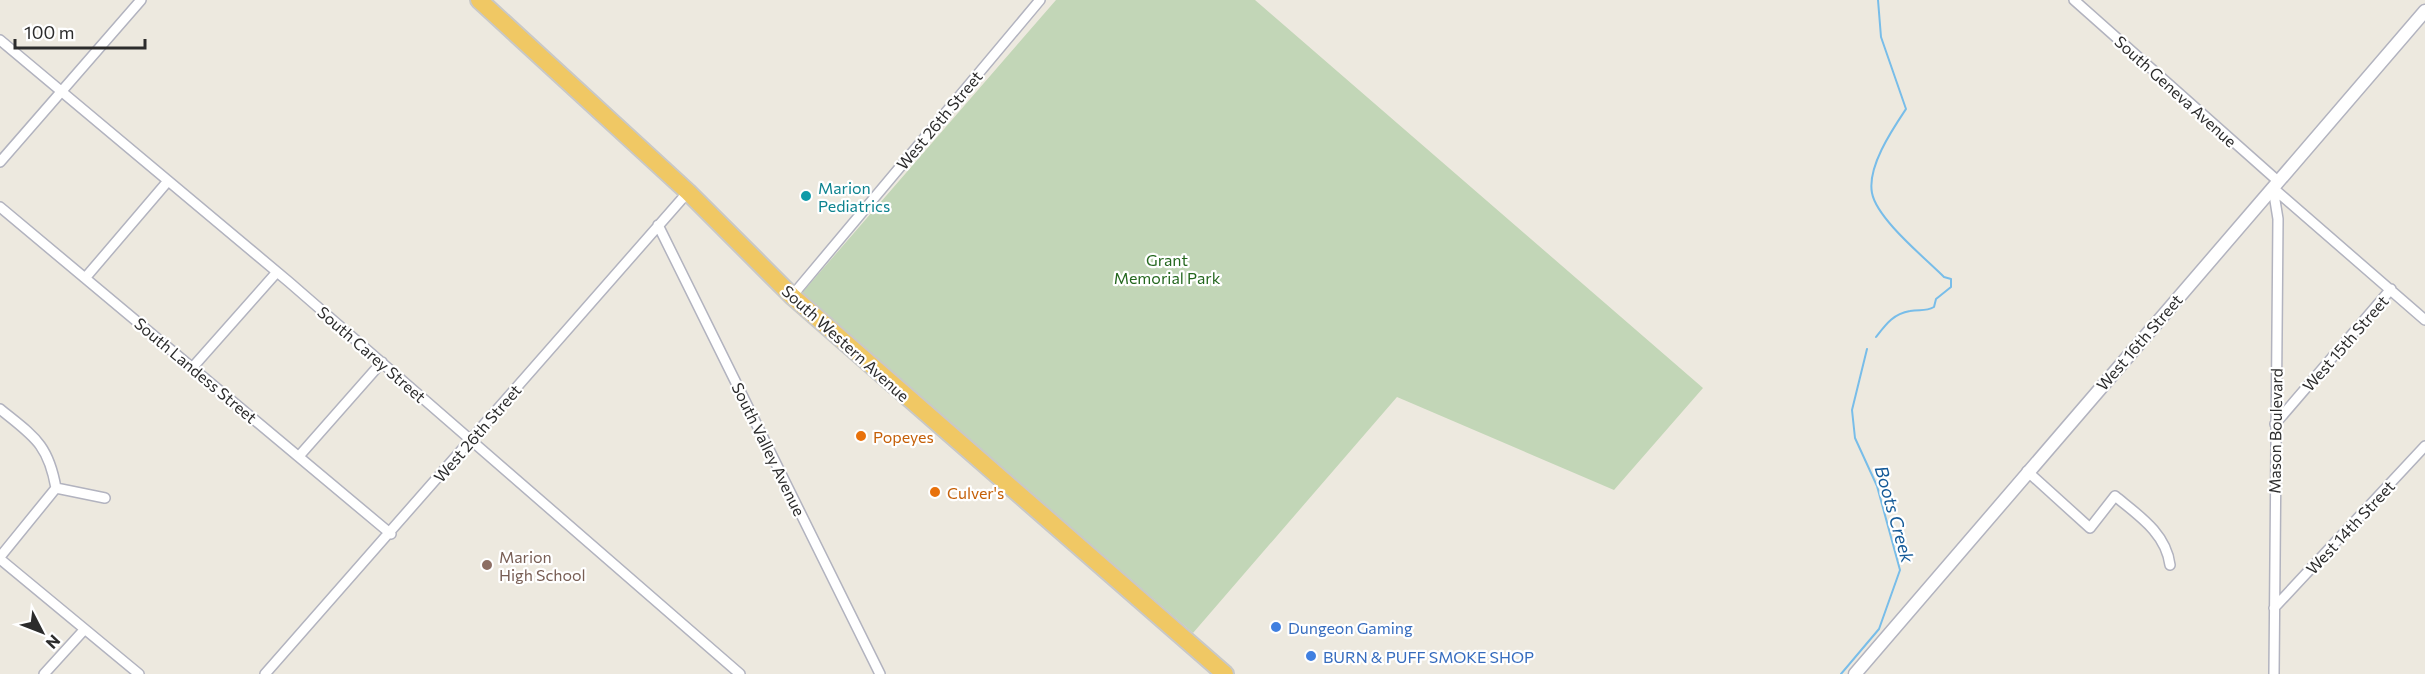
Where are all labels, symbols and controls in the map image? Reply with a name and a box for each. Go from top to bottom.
scale bar [15,12,146,50]
text: 100 m [24,21,74,43]
street label: South Geneva Avenue [2111,31,2241,151]
street label: West 26th Street [892,66,986,173]
place label: Marion Pediatrics [818,178,890,215]
marker: Marion Pediatrics [799,189,813,203]
park label: Grant Memorial Park [1114,250,1221,287]
street label: South Western Avenue [779,281,913,405]
street label: West 16th Street [2092,290,2186,394]
street label: West 15th Street [2298,291,2392,395]
street label: South Carey Street [314,302,430,406]
street label: South Landess Street [131,313,261,427]
street label: Mason Boulevard [2264,368,2286,494]
street label: South Valley Avenue [728,379,810,519]
street label: West 26th Street [429,380,525,486]
place label: Popeyes [873,427,934,446]
marker: Popeyes [854,429,868,443]
water label: Boots Creek [1871,463,1920,566]
street label: West 14th Street [2302,476,2398,578]
place label: Culver's [947,483,1004,502]
marker: Culver's [928,485,942,499]
place label: Marion High School [499,547,586,584]
marker: Marion High School [480,558,494,572]
north arrow [12,602,72,662]
place label: Dungeon Gaming [1288,618,1413,637]
marker: Dungeon Gaming [1269,620,1283,634]
text: N [42,632,65,653]
place label: BURN & PUFF SMOKE SHOP [1323,647,1534,666]
marker: BURN & PUFF SMOKE SHOP [1304,649,1318,663]

